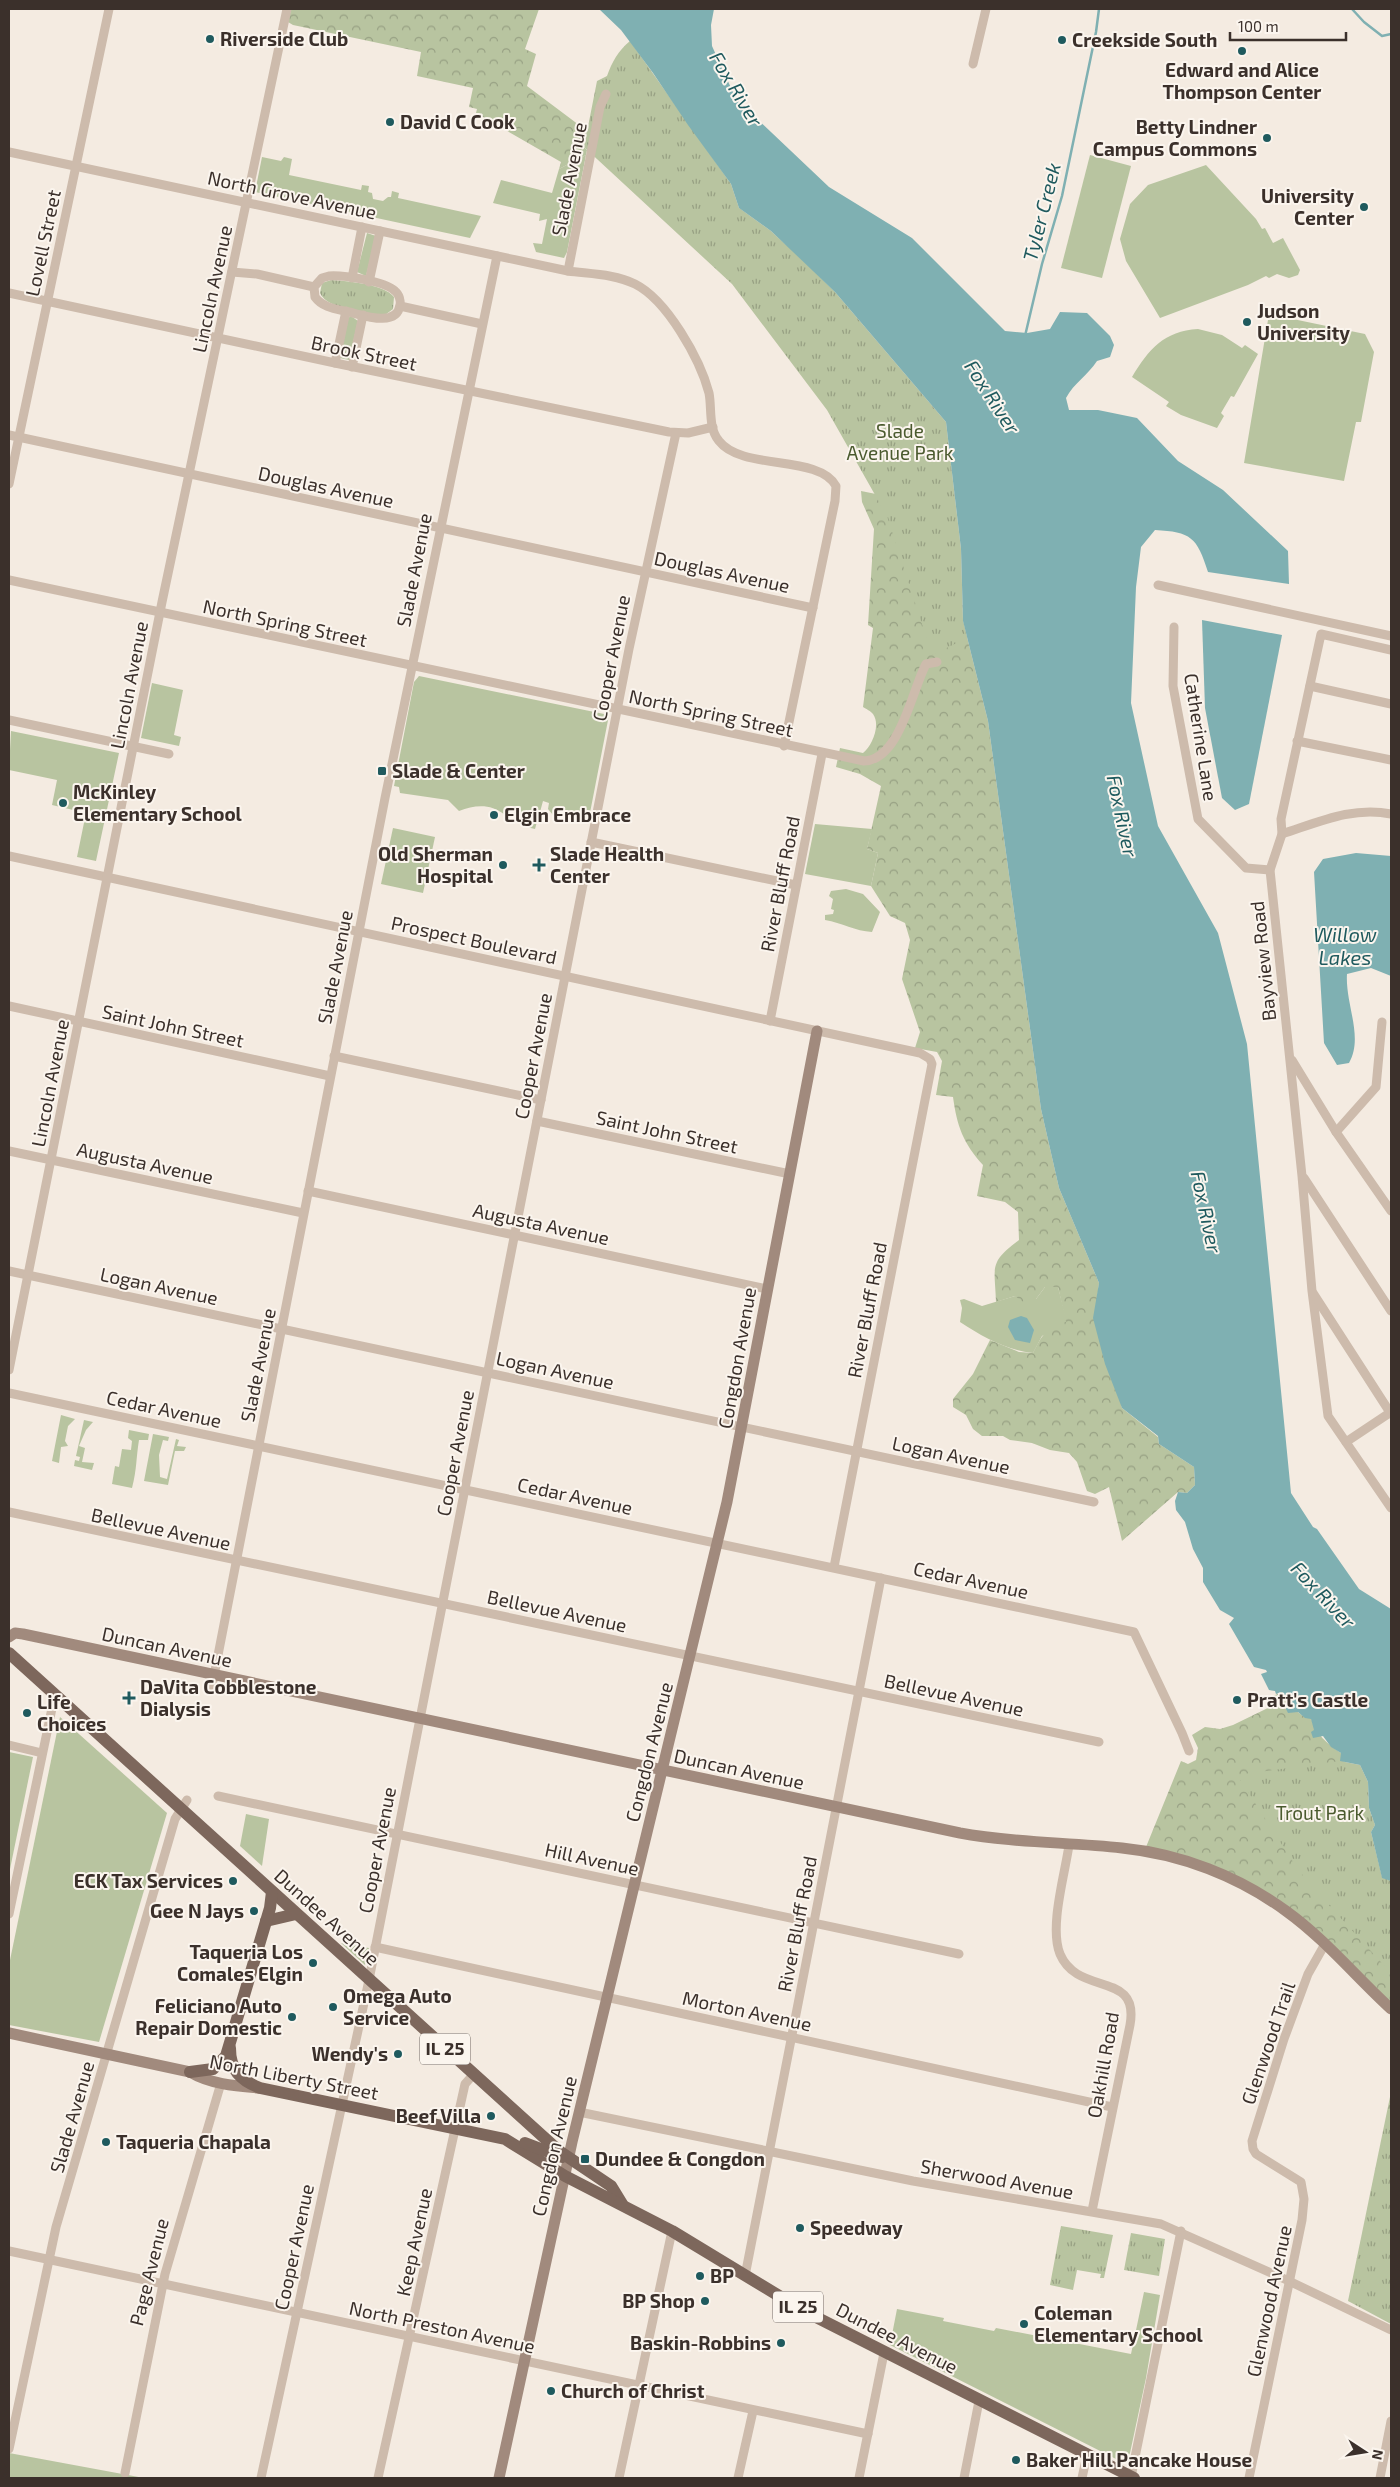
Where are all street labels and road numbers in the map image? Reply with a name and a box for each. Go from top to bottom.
street label: Slade Avenue [546,120,591,238]
street label: North Grove Avenue [206,165,379,224]
street label: Lovell Street [20,187,65,298]
street label: Lincoln Avenue [187,223,236,355]
street label: Brook Street [309,330,419,375]
street label: Douglas Avenue [256,461,396,512]
street label: Slade Avenue [391,511,436,629]
street label: Douglas Avenue [652,546,792,597]
street label: Cooper Avenue [587,593,634,723]
street label: North Spring Street [201,594,369,651]
street label: Lincoln Avenue [105,619,152,751]
street label: Catherine Lane [1180,671,1223,802]
street label: North Spring Street [627,684,795,741]
street label: River Bluff Road [755,814,804,954]
street label: Bayview Road [1245,900,1280,1022]
street label: Slade Avenue [312,908,357,1026]
street label: Prospect Boulevard [389,911,559,968]
street label: Cooper Avenue [509,991,556,1121]
street label: Saint John Street [100,999,246,1052]
street label: Lincoln Avenue [26,1017,73,1149]
street label: Saint John Street [594,1105,740,1158]
street label: Augusta Avenue [75,1137,215,1188]
street label: Augusta Avenue [471,1198,611,1249]
street label: River Bluff Road [842,1240,891,1380]
street label: Logan Avenue [98,1262,220,1309]
street label: Congdon Avenue [713,1285,760,1431]
street label: Slade Avenue [235,1306,280,1424]
street label: Logan Avenue [494,1346,616,1393]
street label: Cedar Avenue [104,1385,224,1432]
street label: Cooper Avenue [431,1388,478,1518]
street label: Logan Avenue [890,1431,1012,1478]
street label: Cedar Avenue [515,1472,635,1519]
street label: Bellevue Avenue [89,1503,233,1555]
street label: Cedar Avenue [911,1556,1031,1603]
street label: Bellevue Avenue [485,1585,629,1637]
street label: Duncan Avenue [100,1621,234,1672]
street label: Bellevue Avenue [882,1669,1026,1721]
street label: Congdon Avenue [620,1680,677,1824]
street label: Duncan Avenue [672,1743,806,1794]
street label: Cooper Avenue [353,1785,400,1915]
street label: Hill Avenue [543,1837,641,1880]
street label: River Bluff Road [772,1854,821,1994]
street label: Dundee Avenue [270,1864,385,1970]
street label: Glenwood Trail [1236,1978,1299,2107]
street label: Morton Avenue [680,1986,814,2035]
street label: Oakhill Road [1082,2010,1123,2120]
road number: IL 25 [420,2034,470,2064]
street label: North Liberty Street [208,2049,380,2104]
street label: Slade Avenue [45,2058,98,2175]
street label: Congdon Avenue [526,2073,581,2218]
street label: Sherwood Avenue [919,2154,1075,2203]
street label: Cooper Avenue [269,2182,318,2312]
street label: Keep Avenue [391,2186,436,2298]
street label: Page Avenue [124,2216,173,2328]
street label: Glenwood Avenue [1241,2223,1296,2379]
road number: IL 25 [773,2292,823,2322]
street label: North Preston Avenue [347,2296,537,2357]
street label: Dundee Avenue [833,2297,962,2378]

